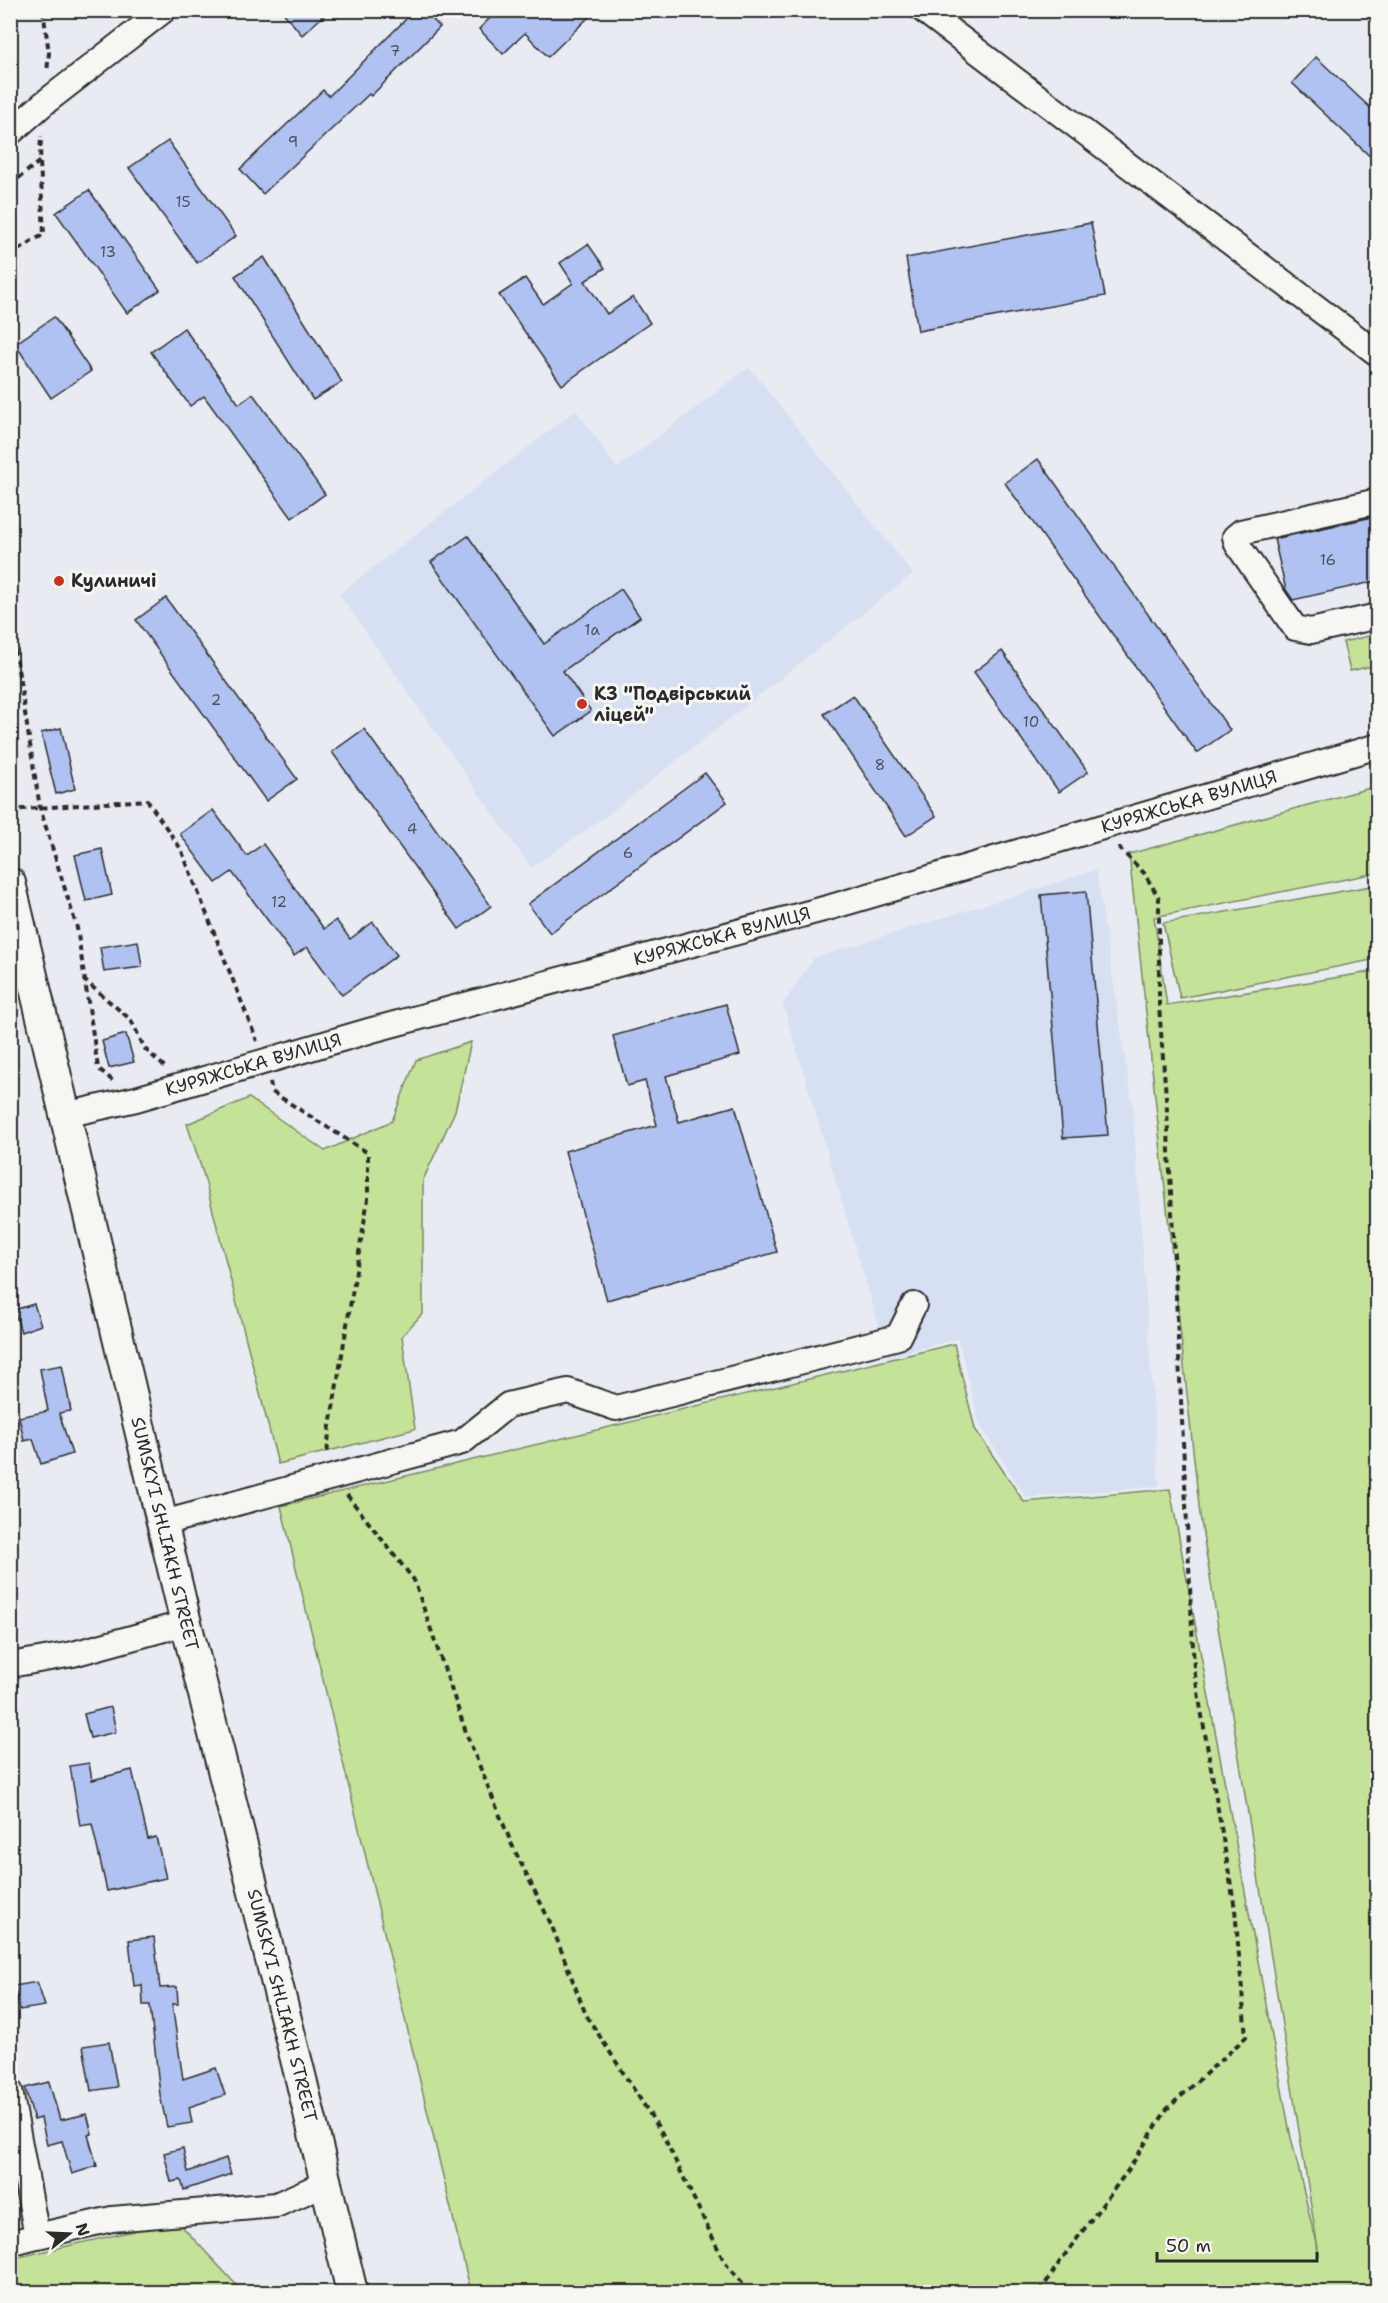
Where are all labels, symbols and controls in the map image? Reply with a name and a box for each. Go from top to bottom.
house number: 7 [390,41,400,61]
house number: 9 [288,132,298,152]
house number: 15 [175,192,191,212]
house number: 13 [100,242,116,262]
house number: 16 [1320,550,1336,570]
place label: Кулиничі [71,569,156,593]
marker: Кулиничі [52,574,66,588]
house number: 1а [584,620,600,640]
place label: КЗ "Подвірський ліцей" [594,682,751,727]
house number: 2 [211,690,221,710]
marker: КЗ "Подвірський ліцей" [575,697,589,711]
house number: 10 [1023,712,1039,732]
house number: 8 [875,755,885,775]
street label: КУРЯЖСЬКА ВУЛИЦЯ [1098,764,1280,839]
house number: 4 [407,819,417,839]
house number: 6 [623,843,633,863]
house number: 12 [271,892,287,912]
street label: КУРЯЖСЬКА ВУЛИЦЯ [631,901,813,971]
street label: КУРЯЖСЬКА ВУЛИЦЯ [162,1028,344,1102]
street label: SUMSKYI SHLIAKH STREET [125,1415,204,1653]
street label: SUMSKYI SHLIAKH STREET [242,1886,323,2124]
north arrow [39,2204,99,2264]
text: N [71,2220,95,2239]
scale bar [1157,2225,1318,2263]
text: 50 m [1166,2234,1211,2258]

